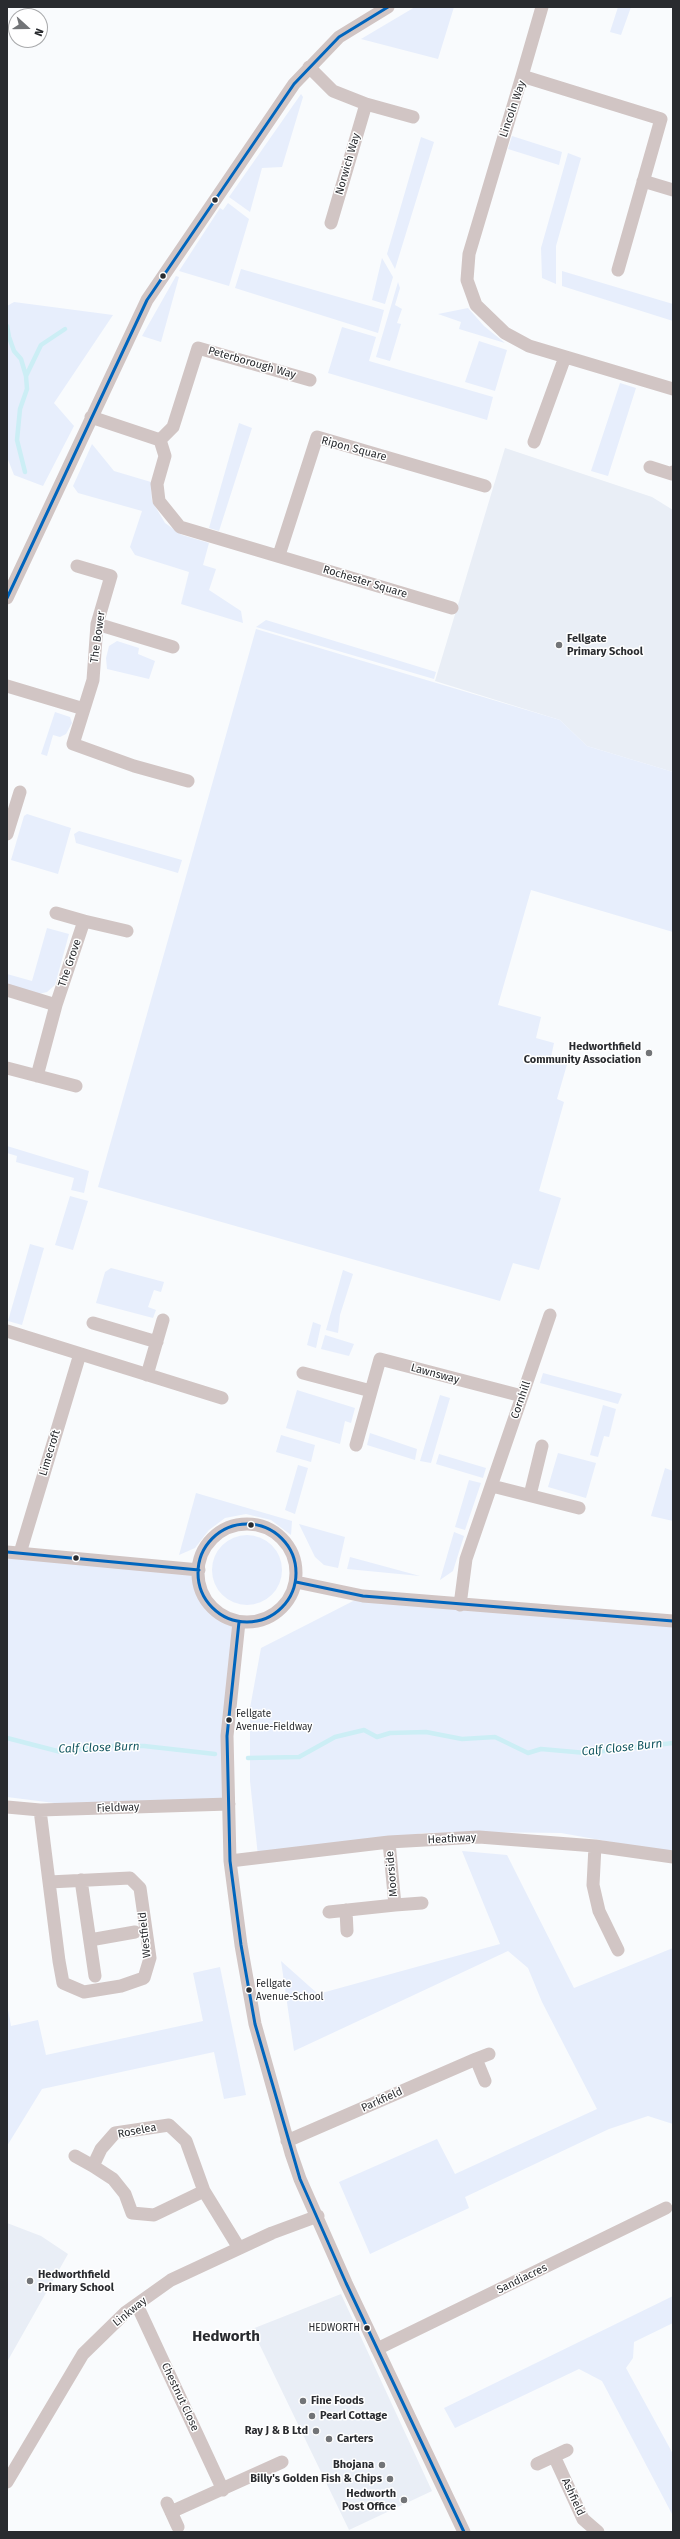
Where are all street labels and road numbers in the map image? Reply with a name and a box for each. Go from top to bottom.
street label: Lincoln Way [497,79,529,139]
street label: Norwich Way [333,132,363,196]
street label: Peterborough Way [207,344,297,382]
street label: Ripon Square [320,434,388,464]
street label: Rochester Square [321,563,409,601]
street label: The Bower [88,610,108,664]
street label: The Grove [56,937,84,989]
street label: Lawnsway [409,1361,461,1387]
street label: Cornhill [508,1379,534,1421]
street label: Limecroft [37,1428,63,1478]
street label: Fieldway [96,1801,140,1815]
street label: Heathway [427,1831,477,1847]
street label: Moorside [383,1850,401,1898]
street label: Westfield [136,1911,154,1959]
street label: Parkfield [359,2085,405,2115]
street label: Roselea [117,2121,157,2141]
street label: Sandiacres [495,2261,549,2297]
street label: Linkway [110,2294,150,2330]
street label: Chestnut Close [158,2361,202,2433]
street label: Ashfield [559,2476,587,2518]

